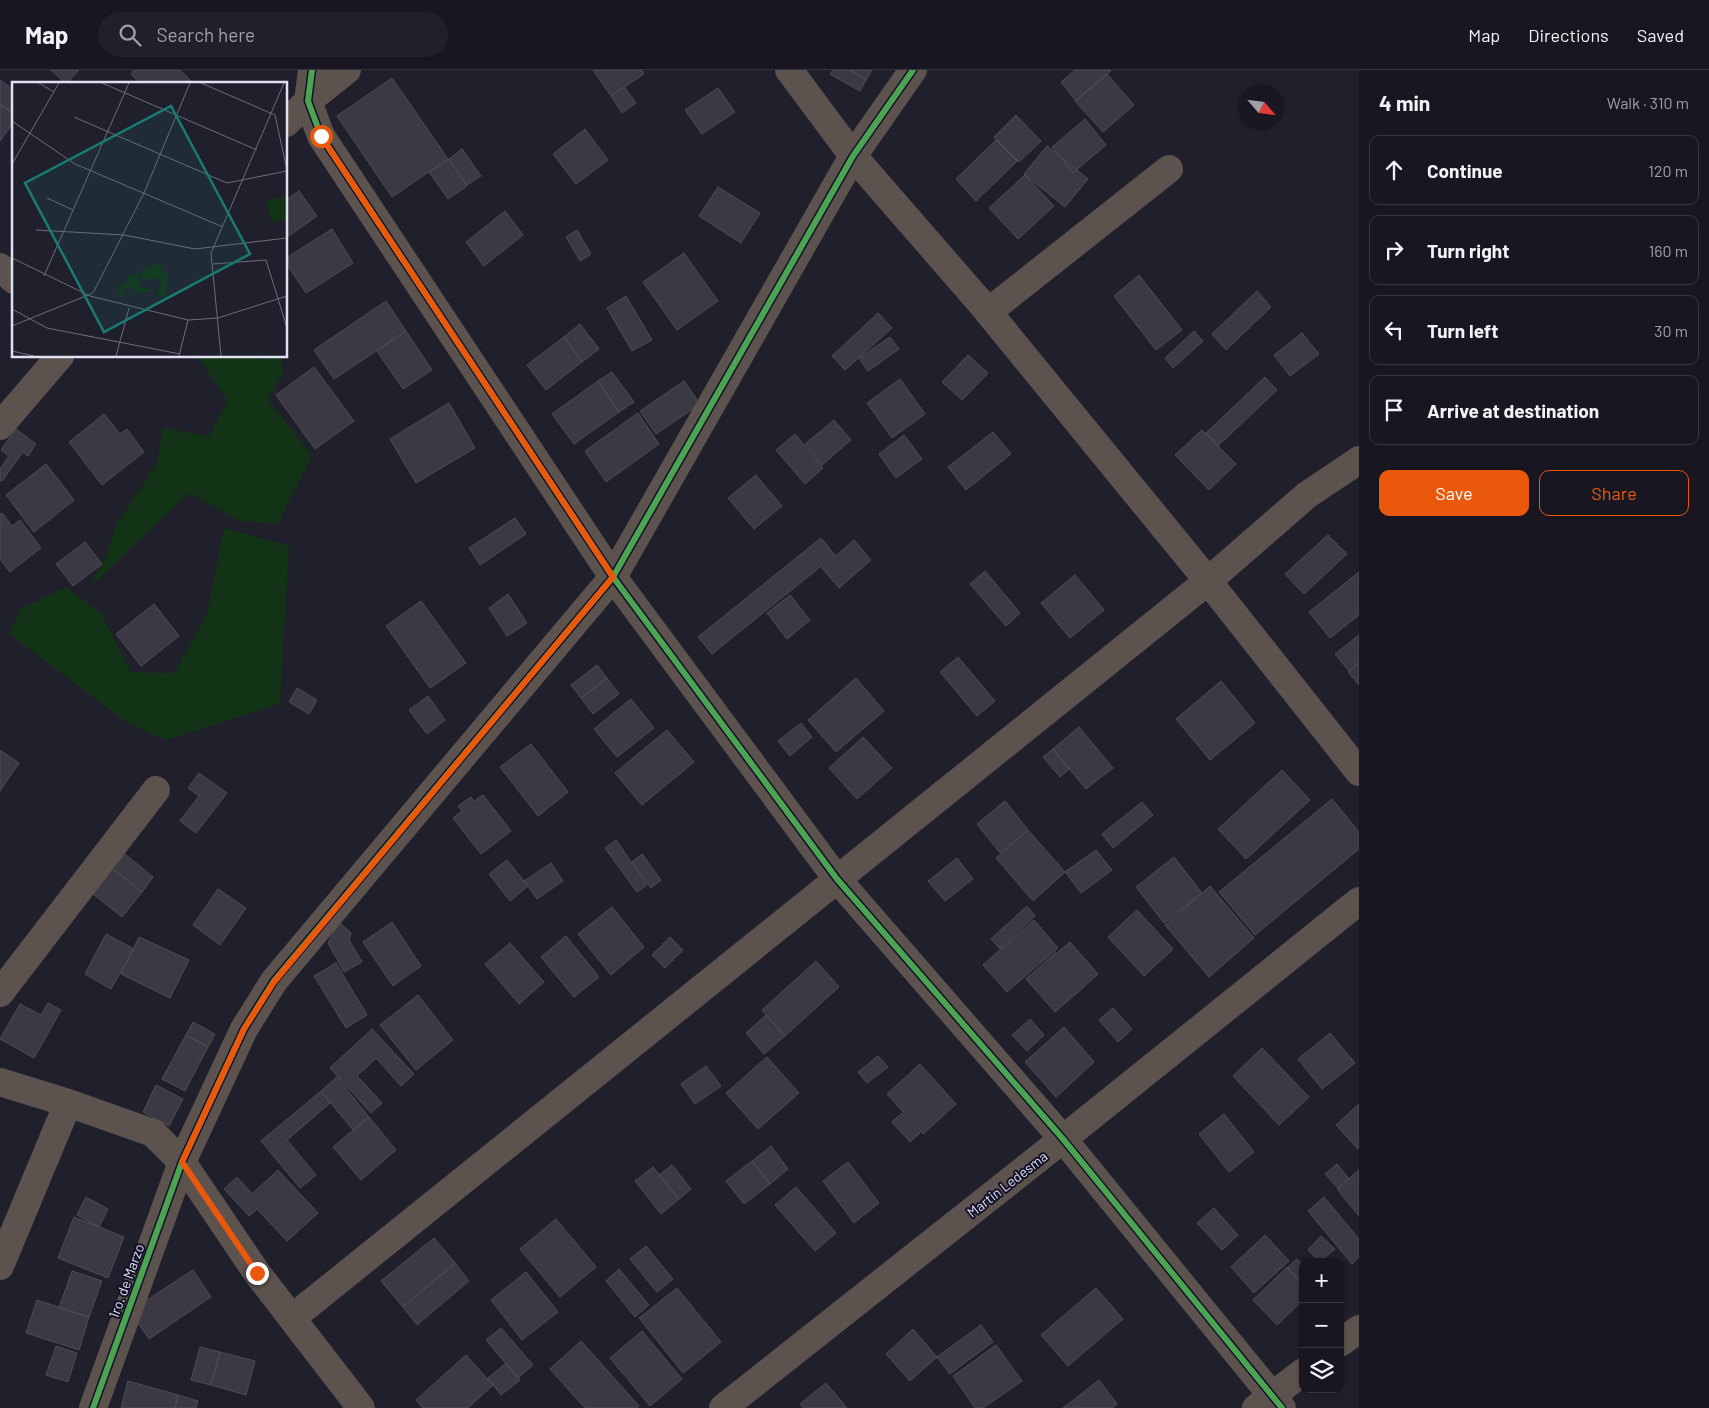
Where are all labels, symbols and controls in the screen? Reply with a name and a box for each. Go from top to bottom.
search box [98,12,448,57]
text: Map [25,20,68,49]
icon: search [116,21,144,49]
text: Search here [156,23,255,46]
text: Map [1468,24,1500,46]
text: Directions [1528,24,1609,46]
text: Saved [1637,24,1684,46]
inset map [12,82,288,358]
north arrow [1239,85,1284,130]
text: 4 min [1379,90,1430,115]
text: Walk · 310 m [1607,93,1689,112]
route start [310,125,333,148]
icon: ahead [1380,156,1408,184]
text: Continue [1427,159,1503,182]
text: 120 m [1648,161,1688,180]
icon: right [1380,236,1408,264]
text: Turn right [1427,239,1509,262]
text: 160 m [1649,241,1688,260]
icon: left [1380,316,1408,344]
text: Turn left [1427,319,1498,342]
text: 30 m [1654,321,1688,340]
icon: arrive [1380,396,1408,424]
text: Arrive at destination [1427,399,1599,422]
button: Save [1379,470,1529,516]
button: Share [1539,470,1689,516]
street label: Martin Ledesma [963,1147,1051,1221]
street label: 1ro. de Marzo [105,1241,147,1321]
map controls [1299,1258,1344,1393]
button: + [1299,1258,1344,1303]
route end [246,1262,269,1285]
button: − [1299,1303,1344,1348]
button: layers [1299,1348,1344,1393]

